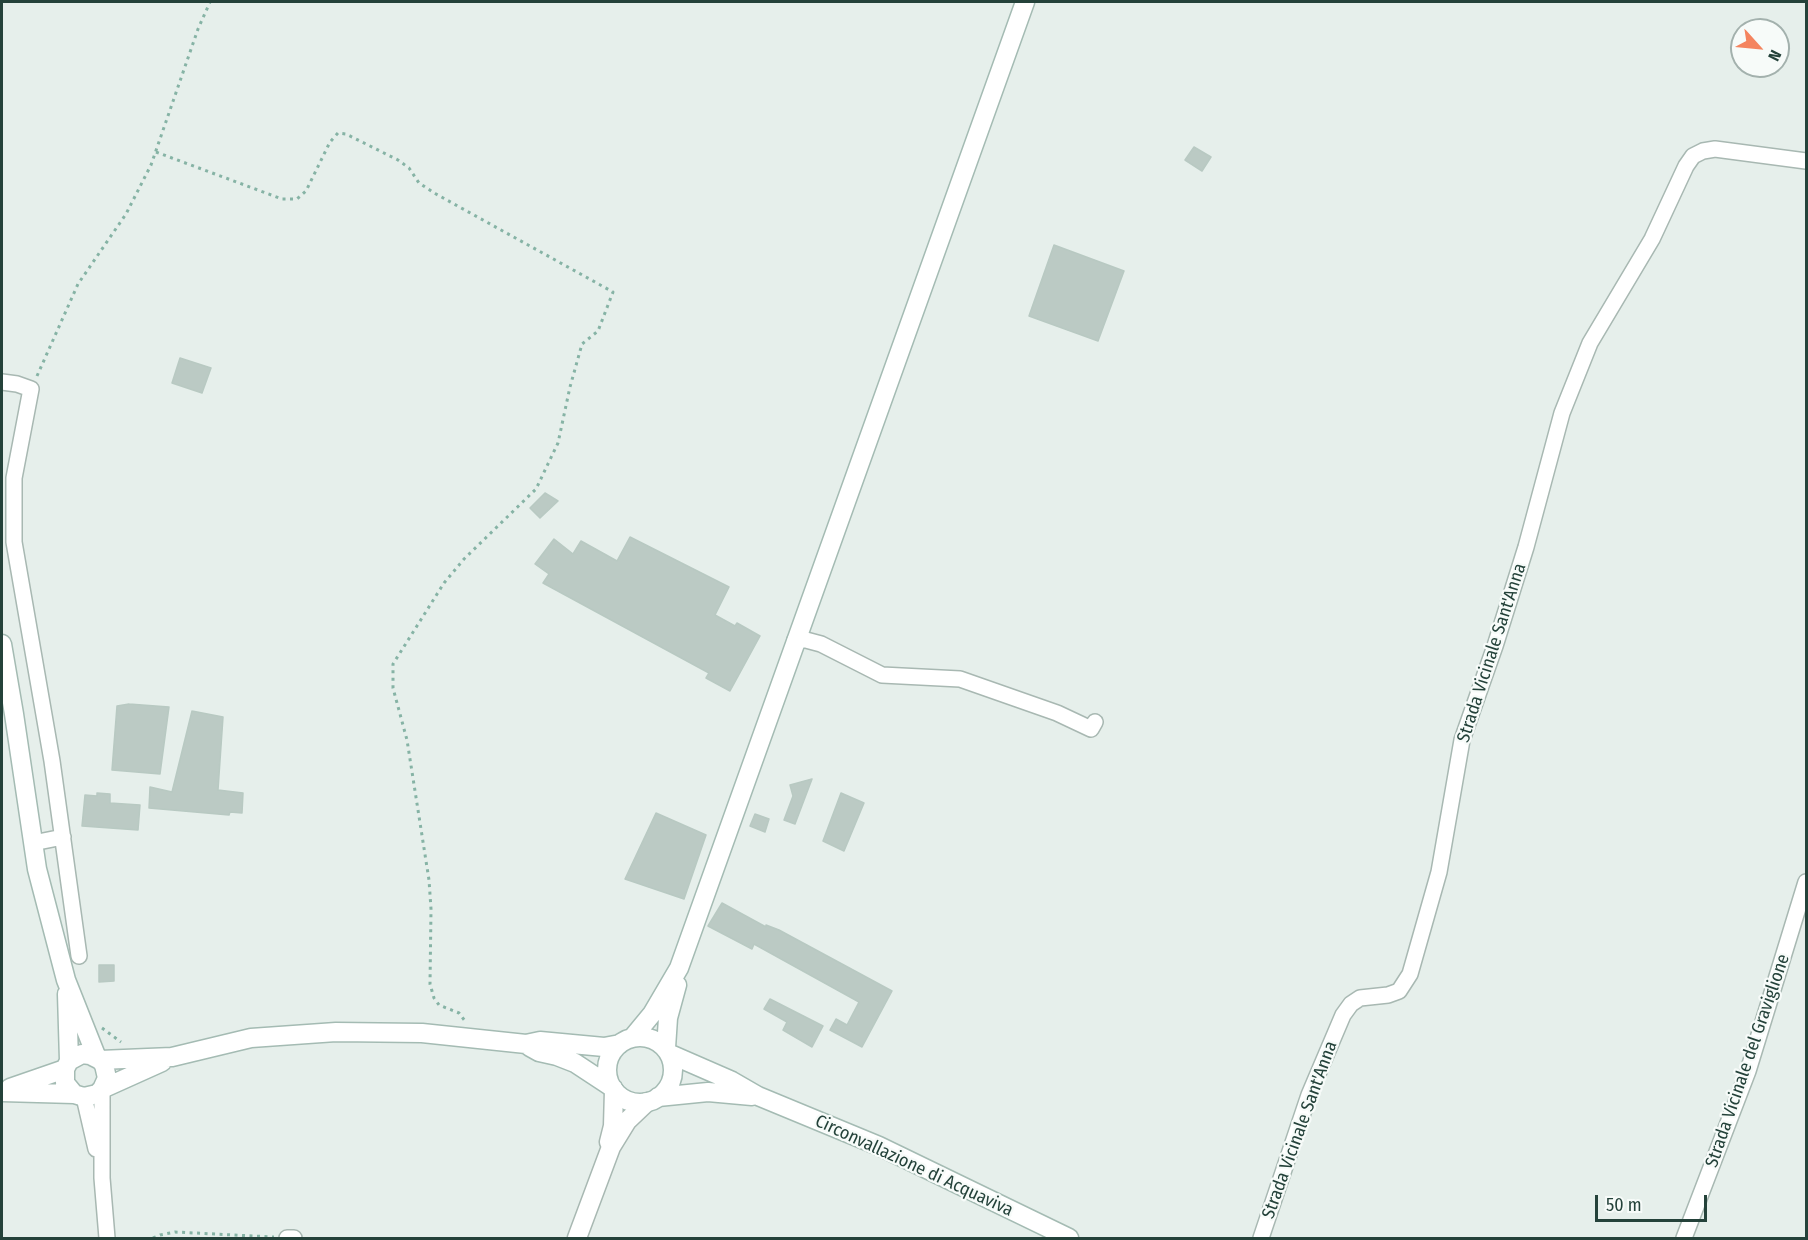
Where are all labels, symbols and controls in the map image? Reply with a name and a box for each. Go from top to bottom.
north arrow [1730,18,1790,78]
text: N [1764,47,1785,64]
street label: Strada Vicinale Sant'Anna [1453,561,1531,745]
street label: Strada Vicinale del Graviglione [1701,952,1795,1170]
street label: Strada Vicinale Sant'Anna [1258,1038,1342,1222]
street label: Circonvallazione di Acquaviva [812,1111,1016,1221]
scale bar [1598,1183,1710,1221]
text: 50 m [1606,1194,1642,1216]

